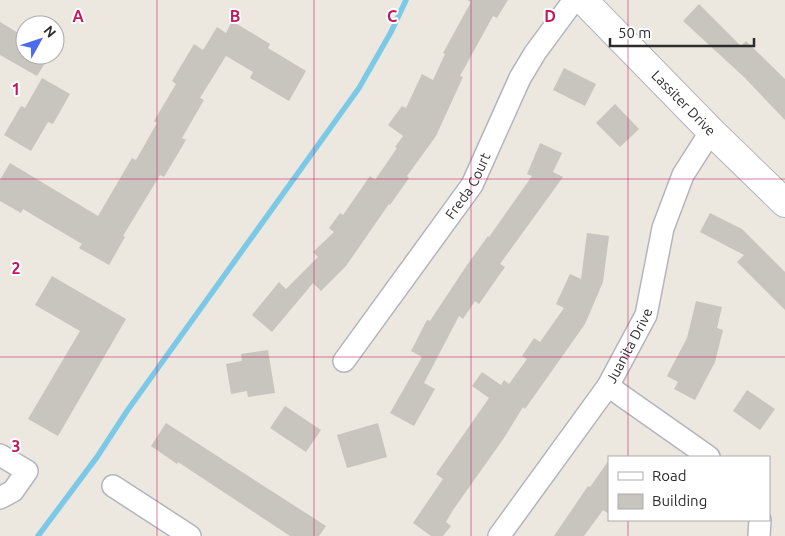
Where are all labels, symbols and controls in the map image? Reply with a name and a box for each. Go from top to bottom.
text: A [72,7,84,25]
text: B [230,7,240,25]
text: C [387,7,397,25]
text: D [544,7,556,25]
north arrow [15,15,65,65]
scale bar [610,15,754,47]
text: N [40,22,59,41]
text: 50 m [618,24,651,41]
street label: Lassiter Drive [648,67,719,139]
text: 1 [11,80,21,98]
street label: Freda Court [442,150,494,222]
text: 2 [11,259,21,277]
street label: Juanita Drive [603,307,655,386]
text: 3 [11,437,21,455]
legend [608,456,770,521]
text: Road [652,467,687,484]
text: Building [652,492,707,509]

